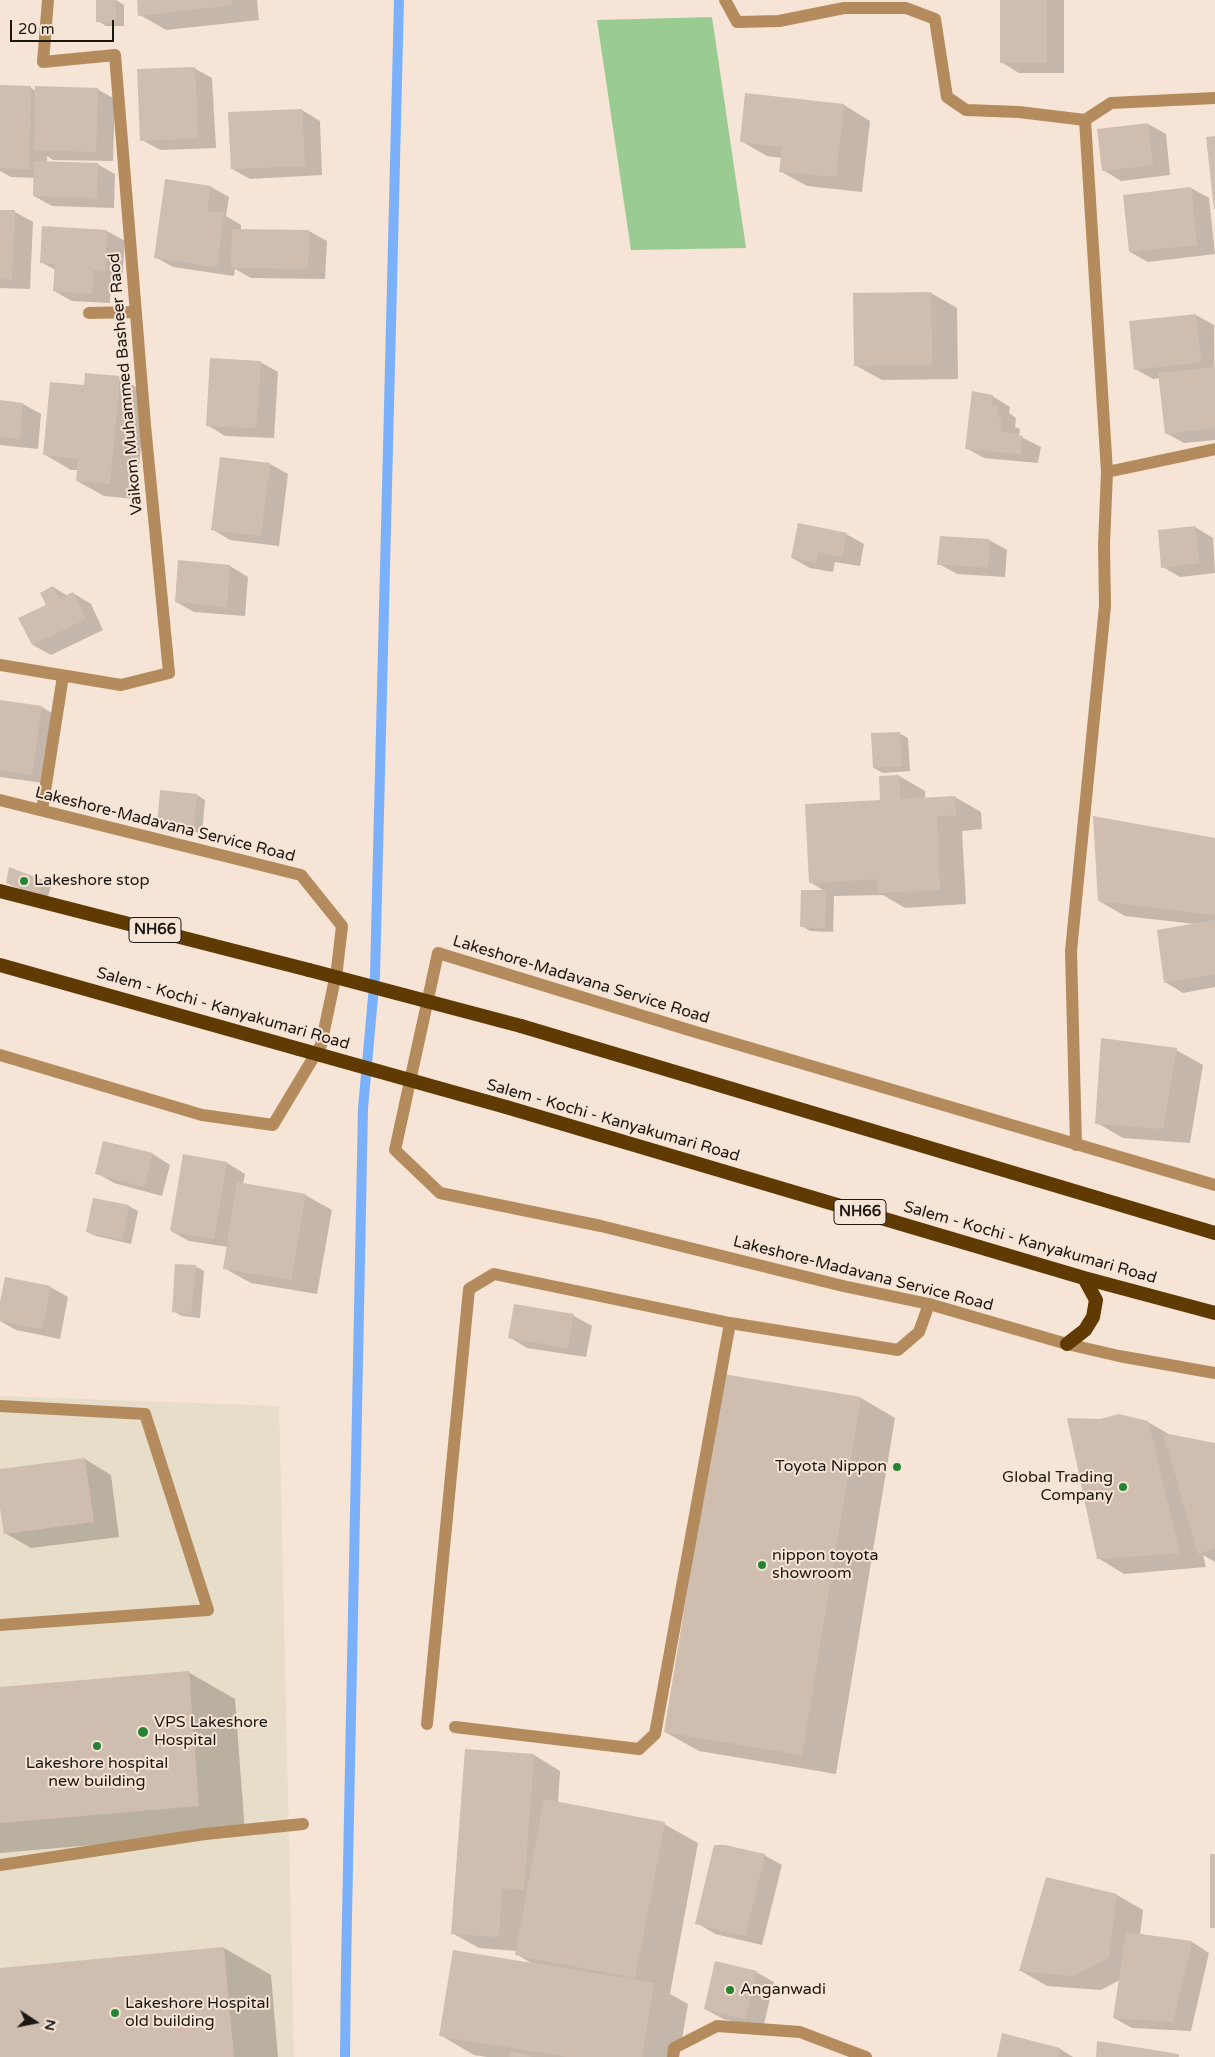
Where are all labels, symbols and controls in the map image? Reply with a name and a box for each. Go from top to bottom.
scale bar [12,10,116,42]
text: 20 m [18,20,55,38]
street label: Vaikom Muhammed Basheer Raod [105,252,147,516]
street label: Lakeshore-Madavana Service Road [33,783,297,867]
place label: Lakeshore stop [34,871,150,891]
marker: Lakeshore stop [18,875,30,887]
road number: NH66 [129,918,181,942]
street label: Lakeshore-Madavana Service Road [450,932,712,1028]
street label: Salem - Kochi - Kanyakumari Road [94,964,352,1054]
street label: Salem - Kochi - Kanyakumari Road [484,1076,742,1166]
street label: Salem - Kochi - Kanyakumari Road [901,1198,1159,1288]
road number: NH66 [834,1200,886,1224]
street label: Lakeshore-Madavana Service Road [731,1232,995,1316]
place label: Toyota Nippon [775,1457,887,1477]
marker: Toyota Nippon [891,1461,903,1473]
place label: Global Trading Company [1002,1468,1113,1506]
marker: Global Trading Company [1117,1481,1129,1493]
place label: nippon toyota showroom [772,1546,878,1584]
marker: nippon toyota showroom [756,1559,768,1571]
place label: VPS Lakeshore Hospital [154,1713,268,1751]
marker: VPS Lakeshore Hospital [136,1725,150,1739]
marker: Lakeshore hospital new building [91,1740,103,1752]
place label: Lakeshore hospital new building [26,1754,168,1792]
place label: Anganwadi [740,1980,826,2000]
marker: Anganwadi [724,1984,736,1996]
place label: Lakeshore Hospital old building [125,1994,270,2032]
north arrow [10,1997,60,2047]
marker: Lakeshore Hospital old building [109,2007,121,2019]
text: N [41,2018,60,2032]

